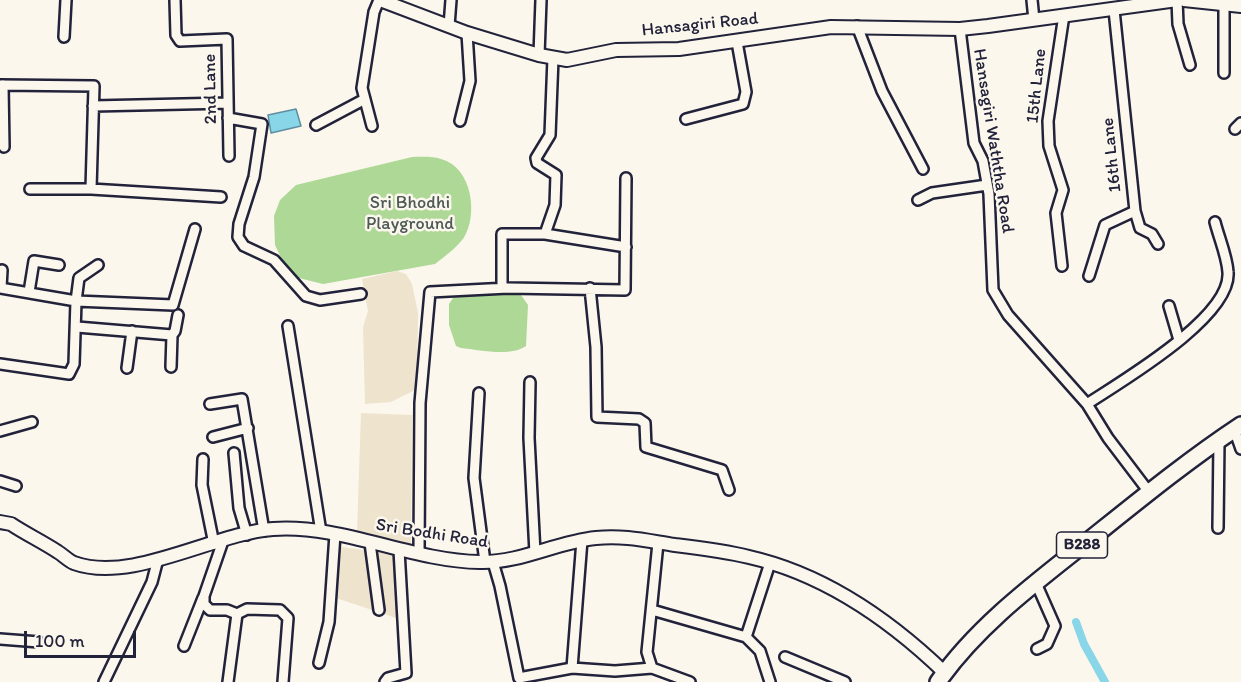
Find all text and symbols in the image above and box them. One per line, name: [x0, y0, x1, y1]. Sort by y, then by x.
street label: Hansagiri Road: [641, 8, 759, 42]
street label: Hansagiri Waththa Road: [968, 47, 1018, 235]
street label: 15th Lane: [1022, 48, 1052, 124]
street label: 2nd Lane: [200, 54, 222, 124]
street label: 16th Lane: [1097, 117, 1127, 193]
park label: Sri Bhodhi Playground: [366, 192, 454, 234]
street label: Sri Bodhi Road: [374, 514, 490, 554]
road number: B288: [1056, 532, 1108, 558]
scale bar: [27, 619, 140, 657]
text: 100 m: [35, 630, 85, 652]

